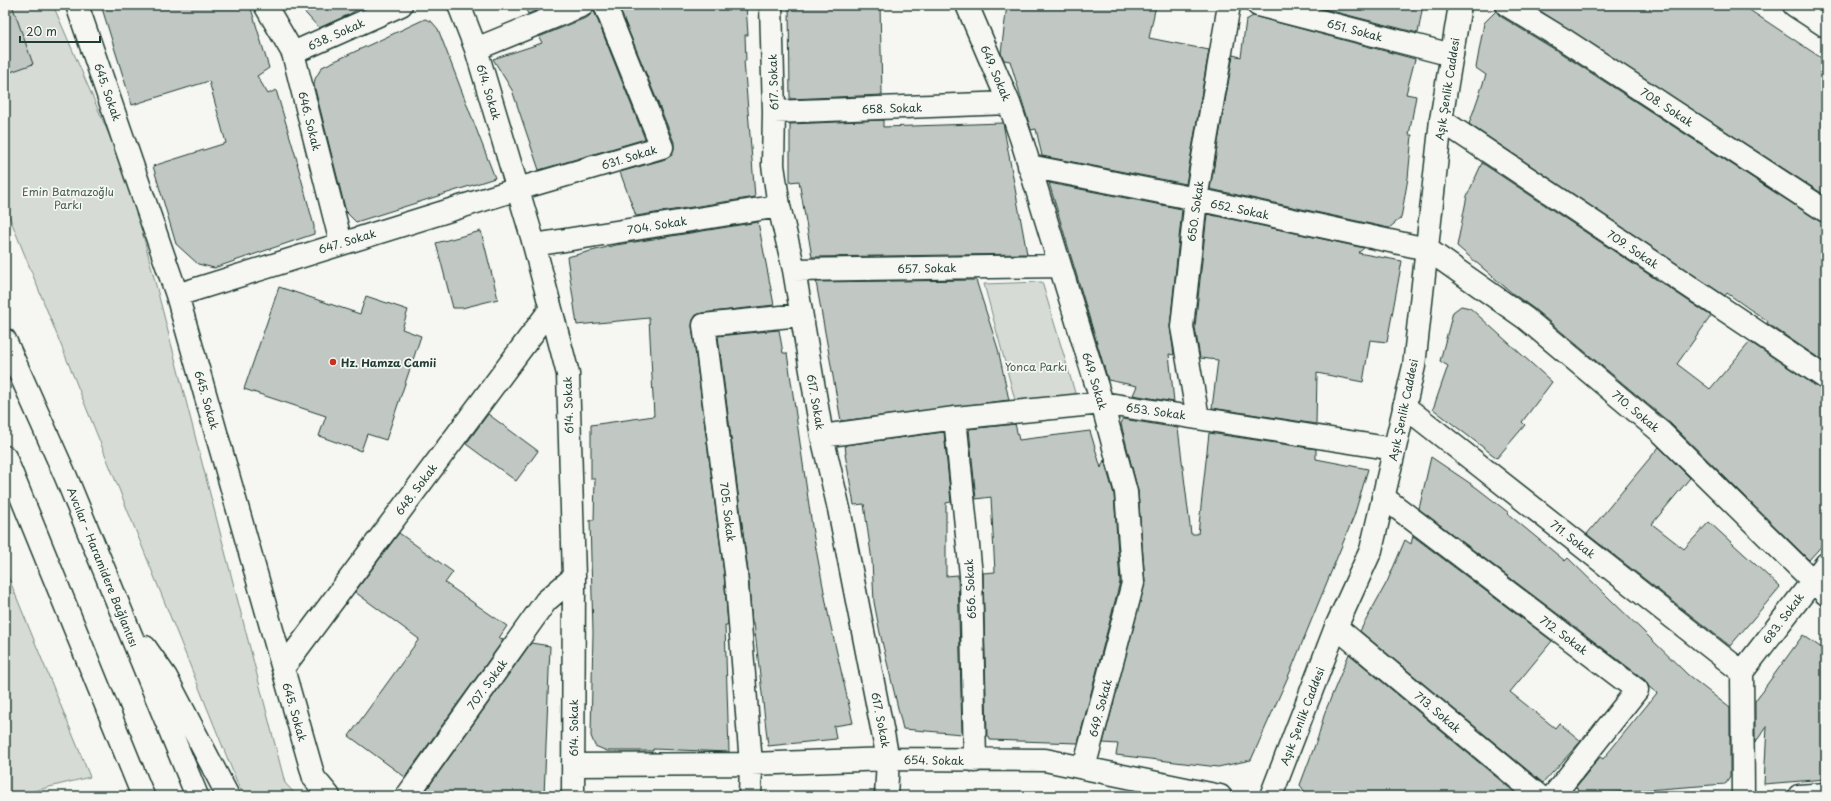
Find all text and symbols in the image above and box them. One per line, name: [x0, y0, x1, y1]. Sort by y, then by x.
street label: 638. Sokak: [305, 14, 368, 54]
street label: 651. Sokak: [1325, 14, 1385, 46]
scale bar: [20, 18, 100, 44]
text: 20 m: [26, 22, 57, 40]
street label: Aşık Şenlik Caddesi: [1430, 36, 1464, 142]
street label: 649. Sokak: [977, 42, 1016, 104]
street label: 617. Sokak: [764, 54, 782, 110]
street label: 645. Sokak: [90, 61, 126, 124]
street label: 614. Sokak: [473, 62, 505, 122]
street label: 708. Sokak: [1637, 83, 1698, 131]
street label: 646. Sokak: [294, 89, 326, 153]
street label: 658. Sokak: [862, 98, 923, 118]
street label: 631. Sokak: [599, 140, 659, 174]
street label: 650. Sokak: [1182, 179, 1208, 243]
park label: Emin Batmazoğlu Parkı: [22, 183, 114, 213]
street label: 652. Sokak: [1209, 194, 1272, 224]
street label: 704. Sokak: [626, 212, 689, 238]
street label: 647. Sokak: [316, 224, 378, 258]
street label: 709. Sokak: [1604, 225, 1663, 273]
street label: 657. Sokak: [897, 259, 957, 277]
street label: 649. Sokak: [1078, 350, 1112, 413]
place label: Hz. Hamza Camii: [341, 354, 436, 371]
marker: Hz. Hamza Camii: [328, 357, 338, 367]
street label: Aşık Şenlik Caddesi: [1384, 357, 1422, 463]
park label: Yonca Parkı: [1005, 358, 1067, 375]
street label: 645. Sokak: [191, 369, 224, 432]
street label: 617. Sokak: [803, 373, 829, 431]
street label: 614. Sokak: [559, 376, 577, 434]
street label: 710. Sokak: [1609, 386, 1664, 436]
street label: 653. Sokak: [1125, 398, 1188, 424]
street label: 648. Sokak: [391, 459, 441, 518]
street label: 705. Sokak: [716, 481, 740, 544]
street label: Avcılar - Haramidere Bağlantısı: [63, 485, 143, 649]
street label: 711. Sokak: [1547, 516, 1600, 563]
street label: 656. Sokak: [960, 558, 980, 620]
street label: 683. Sokak: [1758, 588, 1808, 647]
street label: 712. Sokak: [1536, 611, 1592, 659]
street label: 707. Sokak: [463, 655, 512, 713]
street label: Aşık Şenlik Caddesi: [1275, 664, 1329, 768]
street label: 649. Sokak: [1084, 676, 1116, 739]
street label: 645. Sokak: [279, 681, 312, 744]
street label: 713. Sokak: [1411, 687, 1466, 737]
street label: 617. Sokak: [867, 691, 895, 749]
street label: 614. Sokak: [565, 699, 582, 757]
street label: 654. Sokak: [904, 751, 965, 769]

